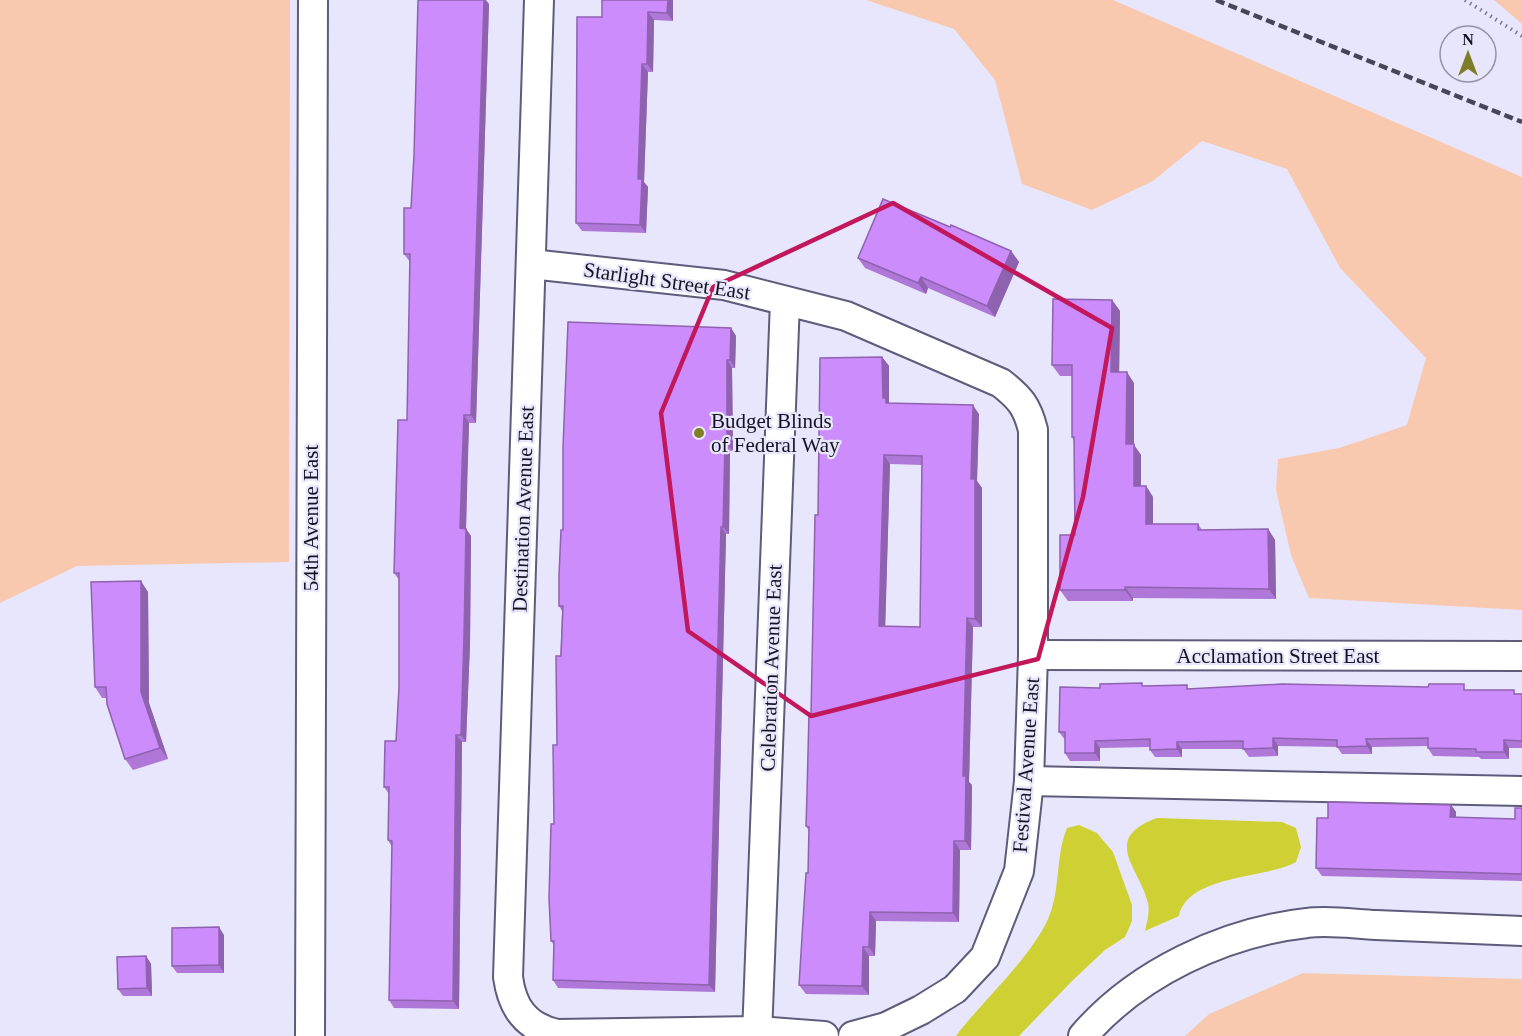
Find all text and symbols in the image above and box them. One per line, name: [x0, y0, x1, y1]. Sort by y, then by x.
north arrow: [1438, 24, 1498, 84]
text: N: [1462, 31, 1474, 48]
street label: Starlight Street East: [582, 257, 752, 305]
street label: Destination Avenue East: [507, 405, 539, 612]
place label: Budget Blinds of Federal Way: [711, 409, 840, 457]
marker: Budget Blinds of Federal Way: [692, 426, 706, 440]
street label: 54th Avenue East: [299, 445, 323, 591]
street label: Celebration Avenue East: [755, 564, 787, 772]
street label: Acclamation Street East: [1177, 644, 1380, 668]
street label: Festival Avenue East: [1008, 676, 1044, 853]

